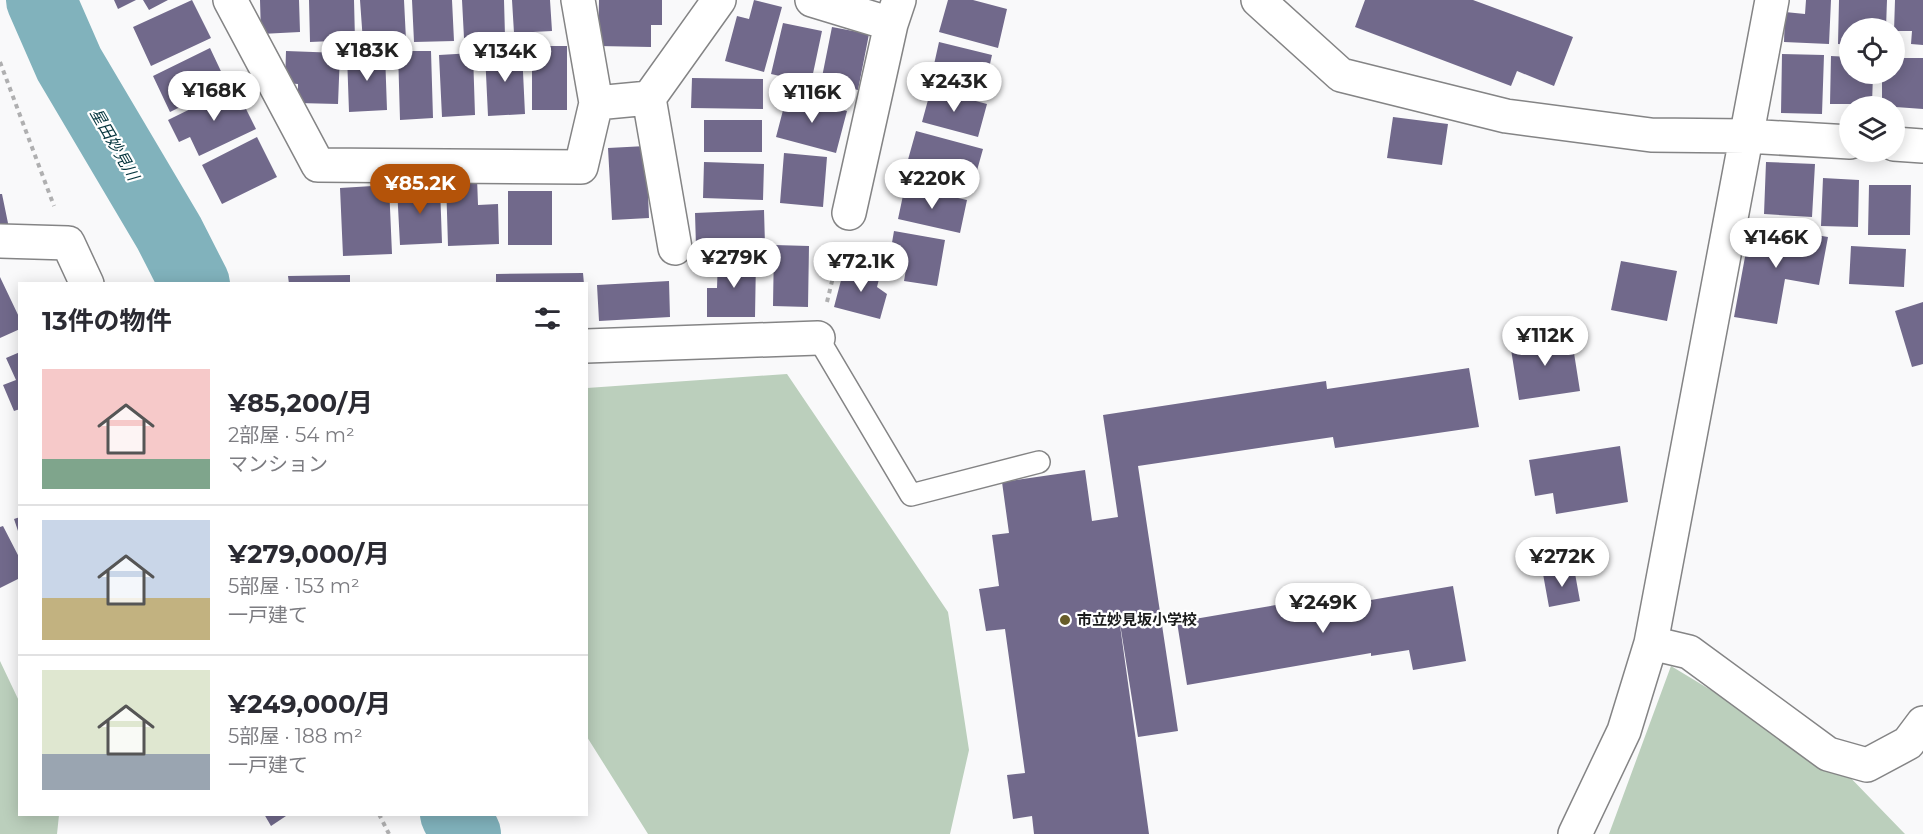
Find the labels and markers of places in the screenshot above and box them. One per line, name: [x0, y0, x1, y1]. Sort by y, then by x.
pin: ¥183K: [325, 31, 409, 82]
pin: ¥134K: [463, 32, 547, 83]
pin: ¥243K: [912, 62, 996, 113]
pin: ¥168K: [172, 71, 256, 122]
pin: ¥116K: [770, 73, 854, 124]
pin: ¥220K: [890, 159, 974, 210]
pin: ¥85.2K: [371, 164, 469, 215]
pin: ¥146K: [1734, 218, 1818, 269]
pin: ¥279K: [692, 238, 776, 289]
pin: ¥72.1K: [812, 242, 910, 293]
pin: ¥112K: [1503, 316, 1587, 367]
pin: ¥272K: [1520, 537, 1604, 588]
pin: ¥249K: [1281, 583, 1365, 634]
place label: 市立妙見坂小学校: [1077, 610, 1197, 629]
marker: 市立妙見坂小学校: [1058, 613, 1072, 627]

